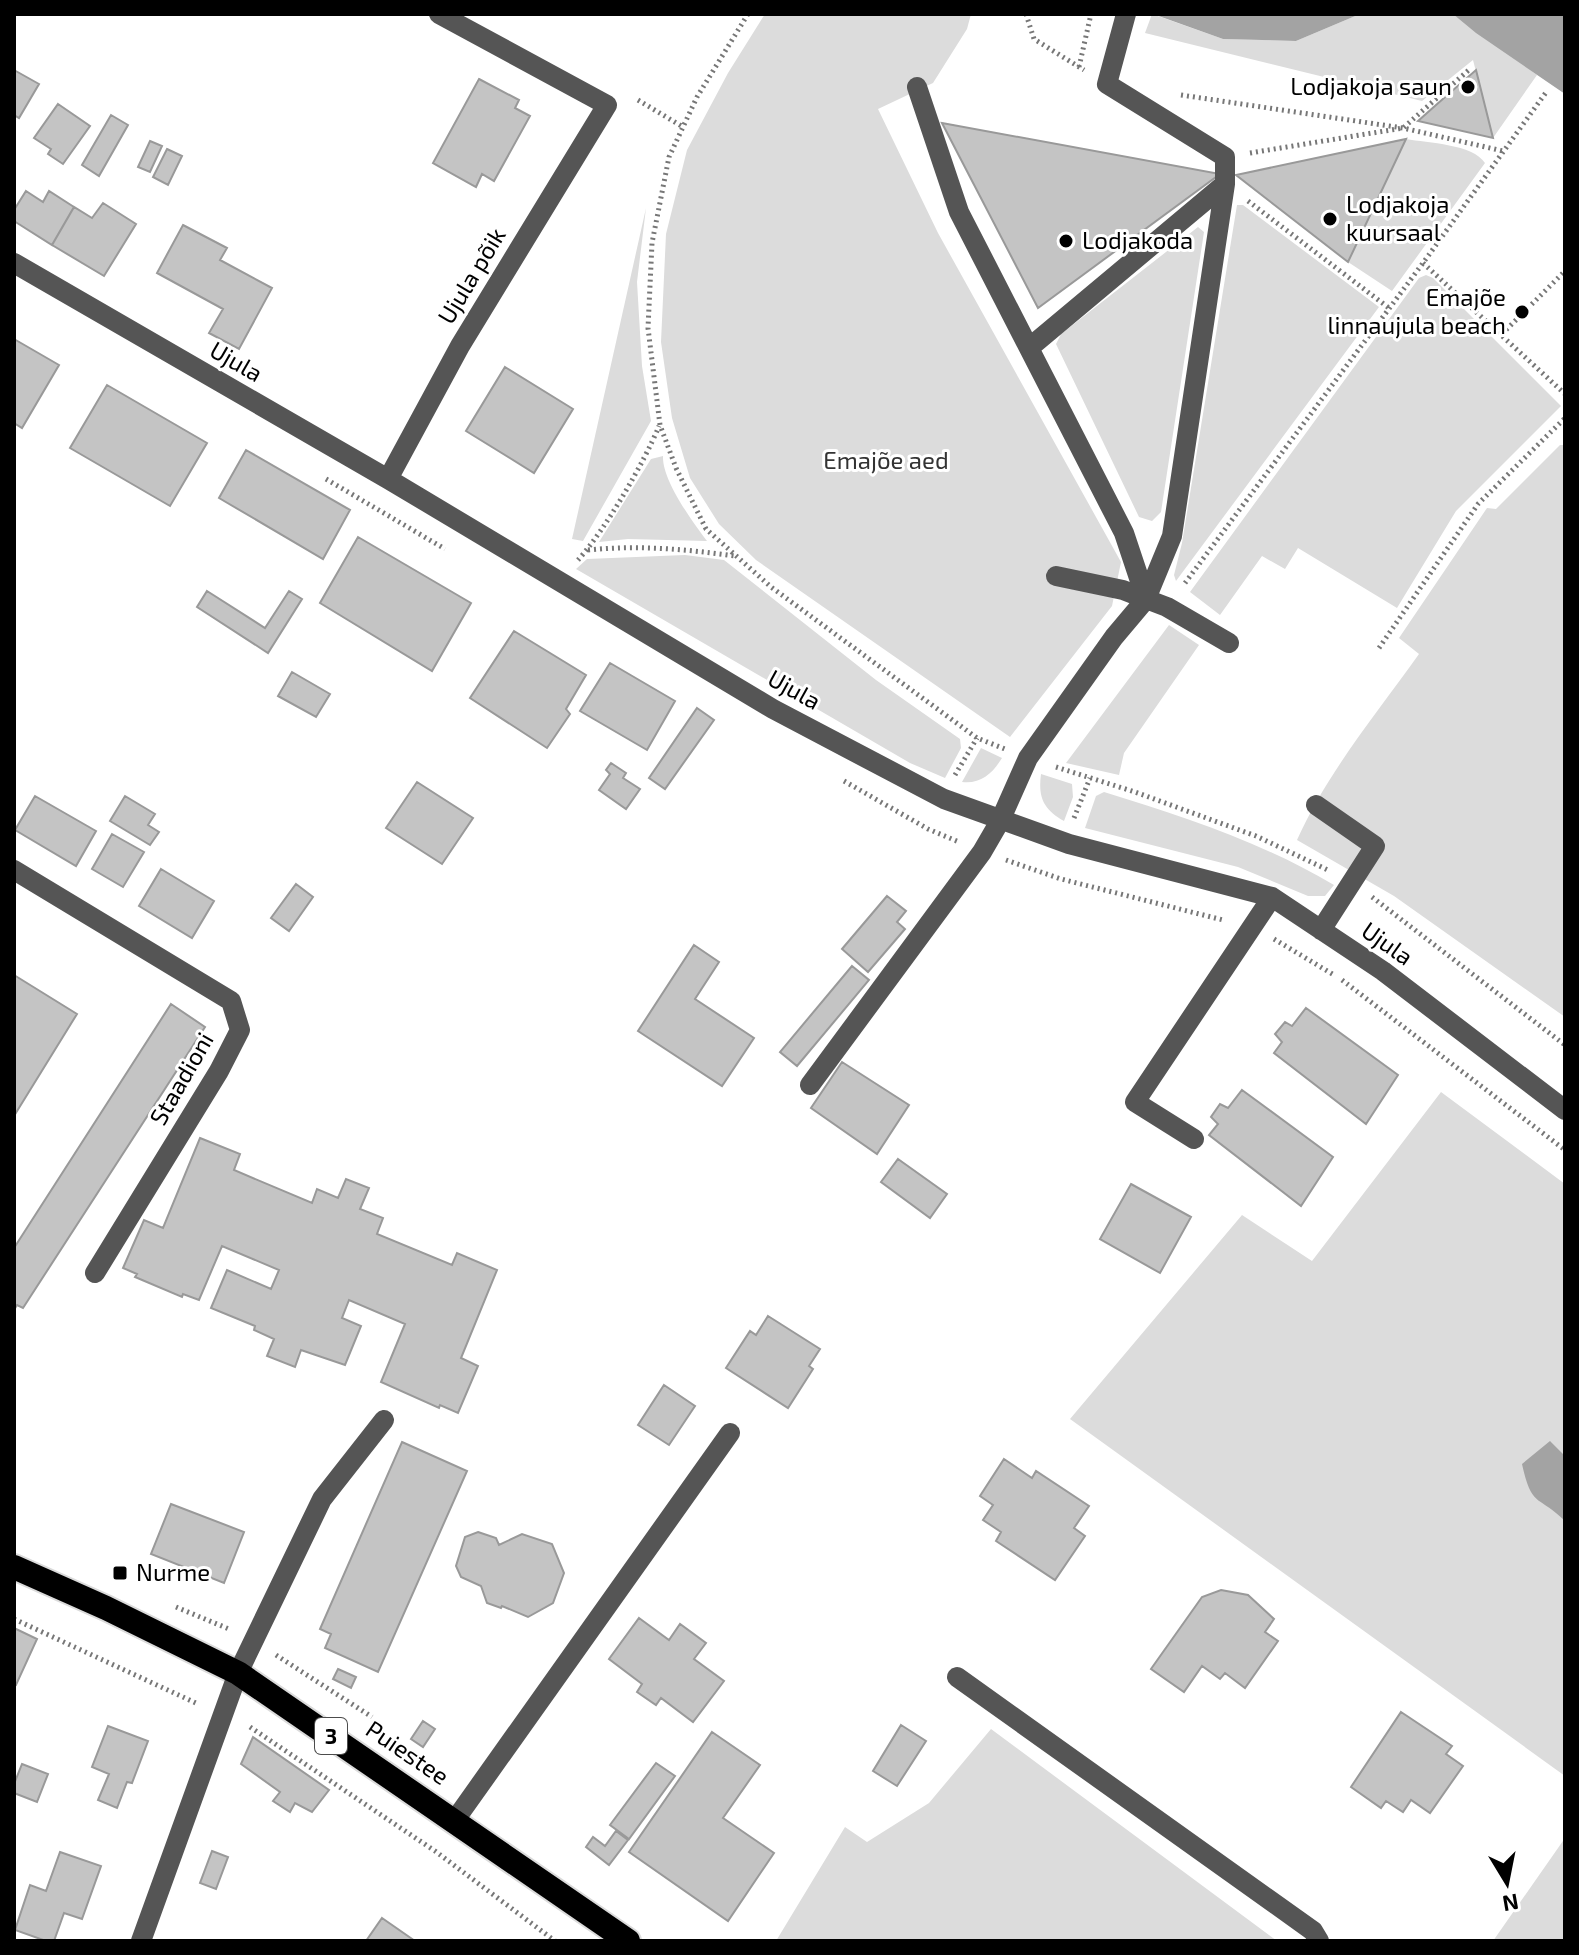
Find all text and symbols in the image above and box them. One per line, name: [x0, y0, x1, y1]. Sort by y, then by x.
place label: Lodjakoja saun: [1290, 71, 1452, 100]
marker: Lodjakoja saun: [1459, 78, 1477, 96]
place label: Lodjakoja kuursaal: [1346, 189, 1450, 246]
marker: Lodjakoja kuursaal: [1321, 210, 1339, 228]
street label: Ujula põik: [431, 222, 511, 329]
place label: Lodjakoda: [1082, 225, 1193, 254]
marker: Lodjakoda: [1057, 232, 1075, 250]
place label: Emajõe linnaujula beach: [1327, 282, 1506, 339]
marker: Emajõe linnaujula beach: [1513, 303, 1531, 321]
street label: Ujula: [205, 334, 268, 387]
park label: Emajõe aed: [823, 445, 949, 474]
street label: Ujula: [763, 662, 826, 715]
street label: Ujula: [1357, 915, 1419, 971]
street label: Staadioni: [143, 1027, 219, 1130]
place label: Nurme: [136, 1557, 210, 1586]
marker: Nurme: [111, 1564, 129, 1582]
street label: Puiestee: [361, 1714, 455, 1790]
road number: 3: [315, 1718, 347, 1754]
north arrow: [1467, 1843, 1547, 1923]
text: N: [1501, 1889, 1521, 1918]

